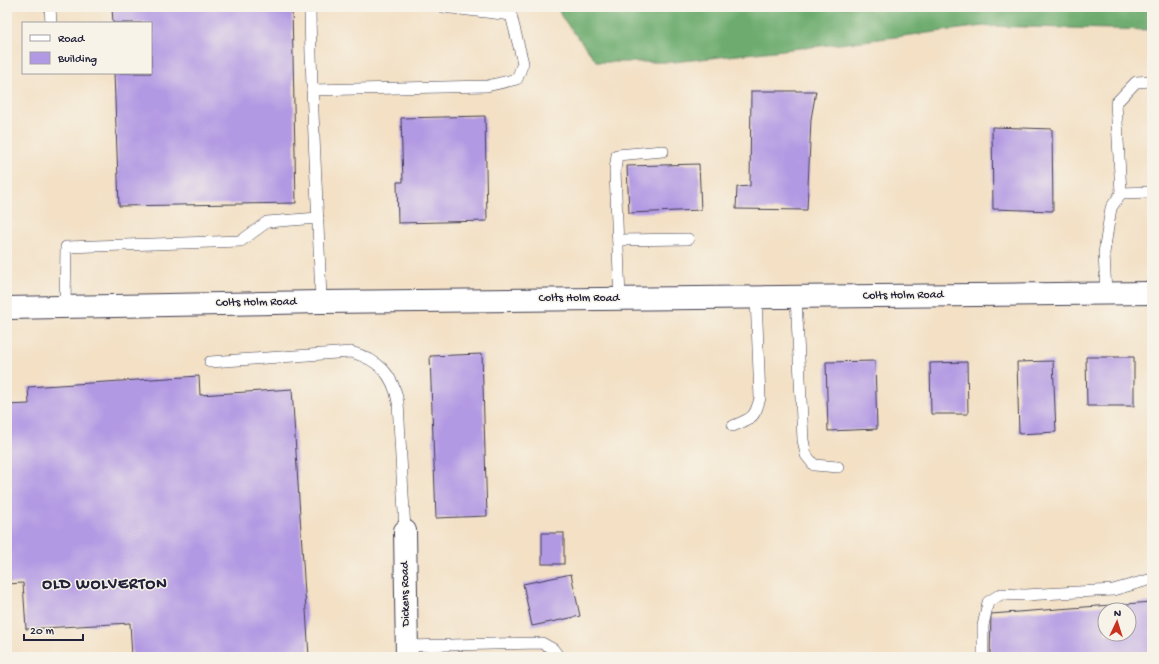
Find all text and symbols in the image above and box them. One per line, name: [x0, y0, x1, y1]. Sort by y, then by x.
legend: [22, 22, 152, 74]
text: Road: [58, 33, 85, 47]
text: Building: [57, 53, 97, 67]
street label: Colts Holm Road: [862, 288, 944, 304]
street label: Colts Holm Road: [539, 292, 620, 306]
street label: Colts Holm Road: [215, 295, 297, 311]
street label: Dickens Road: [398, 560, 414, 628]
district label: OLD WOLVERTON: [42, 576, 168, 595]
north arrow: [1097, 602, 1137, 642]
text: N: [1114, 608, 1122, 620]
scale bar: [24, 616, 83, 642]
text: 20 m: [30, 625, 55, 639]

